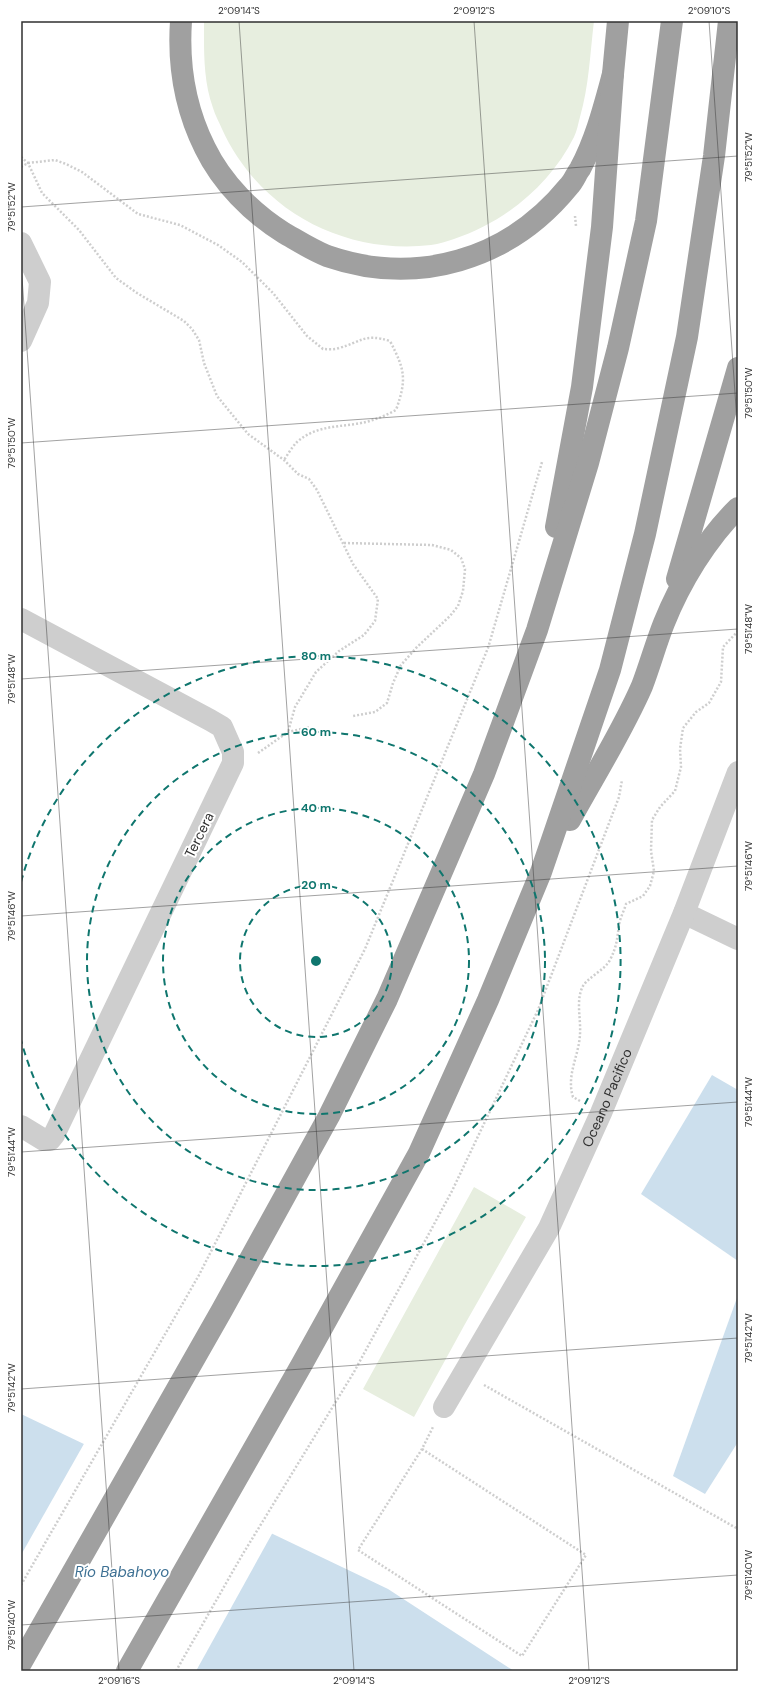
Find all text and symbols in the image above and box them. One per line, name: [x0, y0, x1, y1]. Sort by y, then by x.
text: 2°09'14"S: [218, 4, 260, 17]
text: 2°09'12"S: [453, 4, 495, 17]
text: 2°09'10"S: [688, 4, 730, 17]
text: 79°51'52"W: [742, 132, 755, 182]
text: 79°51'52"W: [5, 182, 18, 232]
text: 79°51'50"W: [742, 367, 755, 418]
text: 79°51'50"W: [5, 417, 18, 468]
text: 79°51'48"W: [742, 604, 755, 654]
text: 80 m: [301, 648, 331, 664]
text: 79°51'48"W: [5, 654, 18, 704]
text: 60 m: [301, 724, 331, 740]
text: 40 m: [301, 800, 331, 816]
street label: Tercera: [180, 809, 218, 861]
text: 79°51'46"W: [742, 841, 755, 891]
text: 20 m: [301, 877, 331, 893]
text: 79°51'46"W: [5, 891, 18, 941]
centre of rings: [309, 954, 323, 968]
street label: Oceano Pacifico: [578, 1046, 636, 1150]
text: 79°51'44"W: [742, 1077, 755, 1127]
text: 79°51'44"W: [5, 1127, 18, 1177]
text: 79°51'42"W: [742, 1313, 755, 1363]
text: 79°51'42"W: [5, 1363, 18, 1413]
text: 79°51'40"W: [742, 1549, 755, 1600]
water label: Río Babahoyo: [75, 1562, 169, 1582]
text: 79°51'40"W: [5, 1599, 18, 1650]
text: 2°09'16"S: [98, 1674, 140, 1687]
text: 2°09'14"S: [333, 1674, 375, 1687]
text: 2°09'12"S: [568, 1674, 610, 1687]

